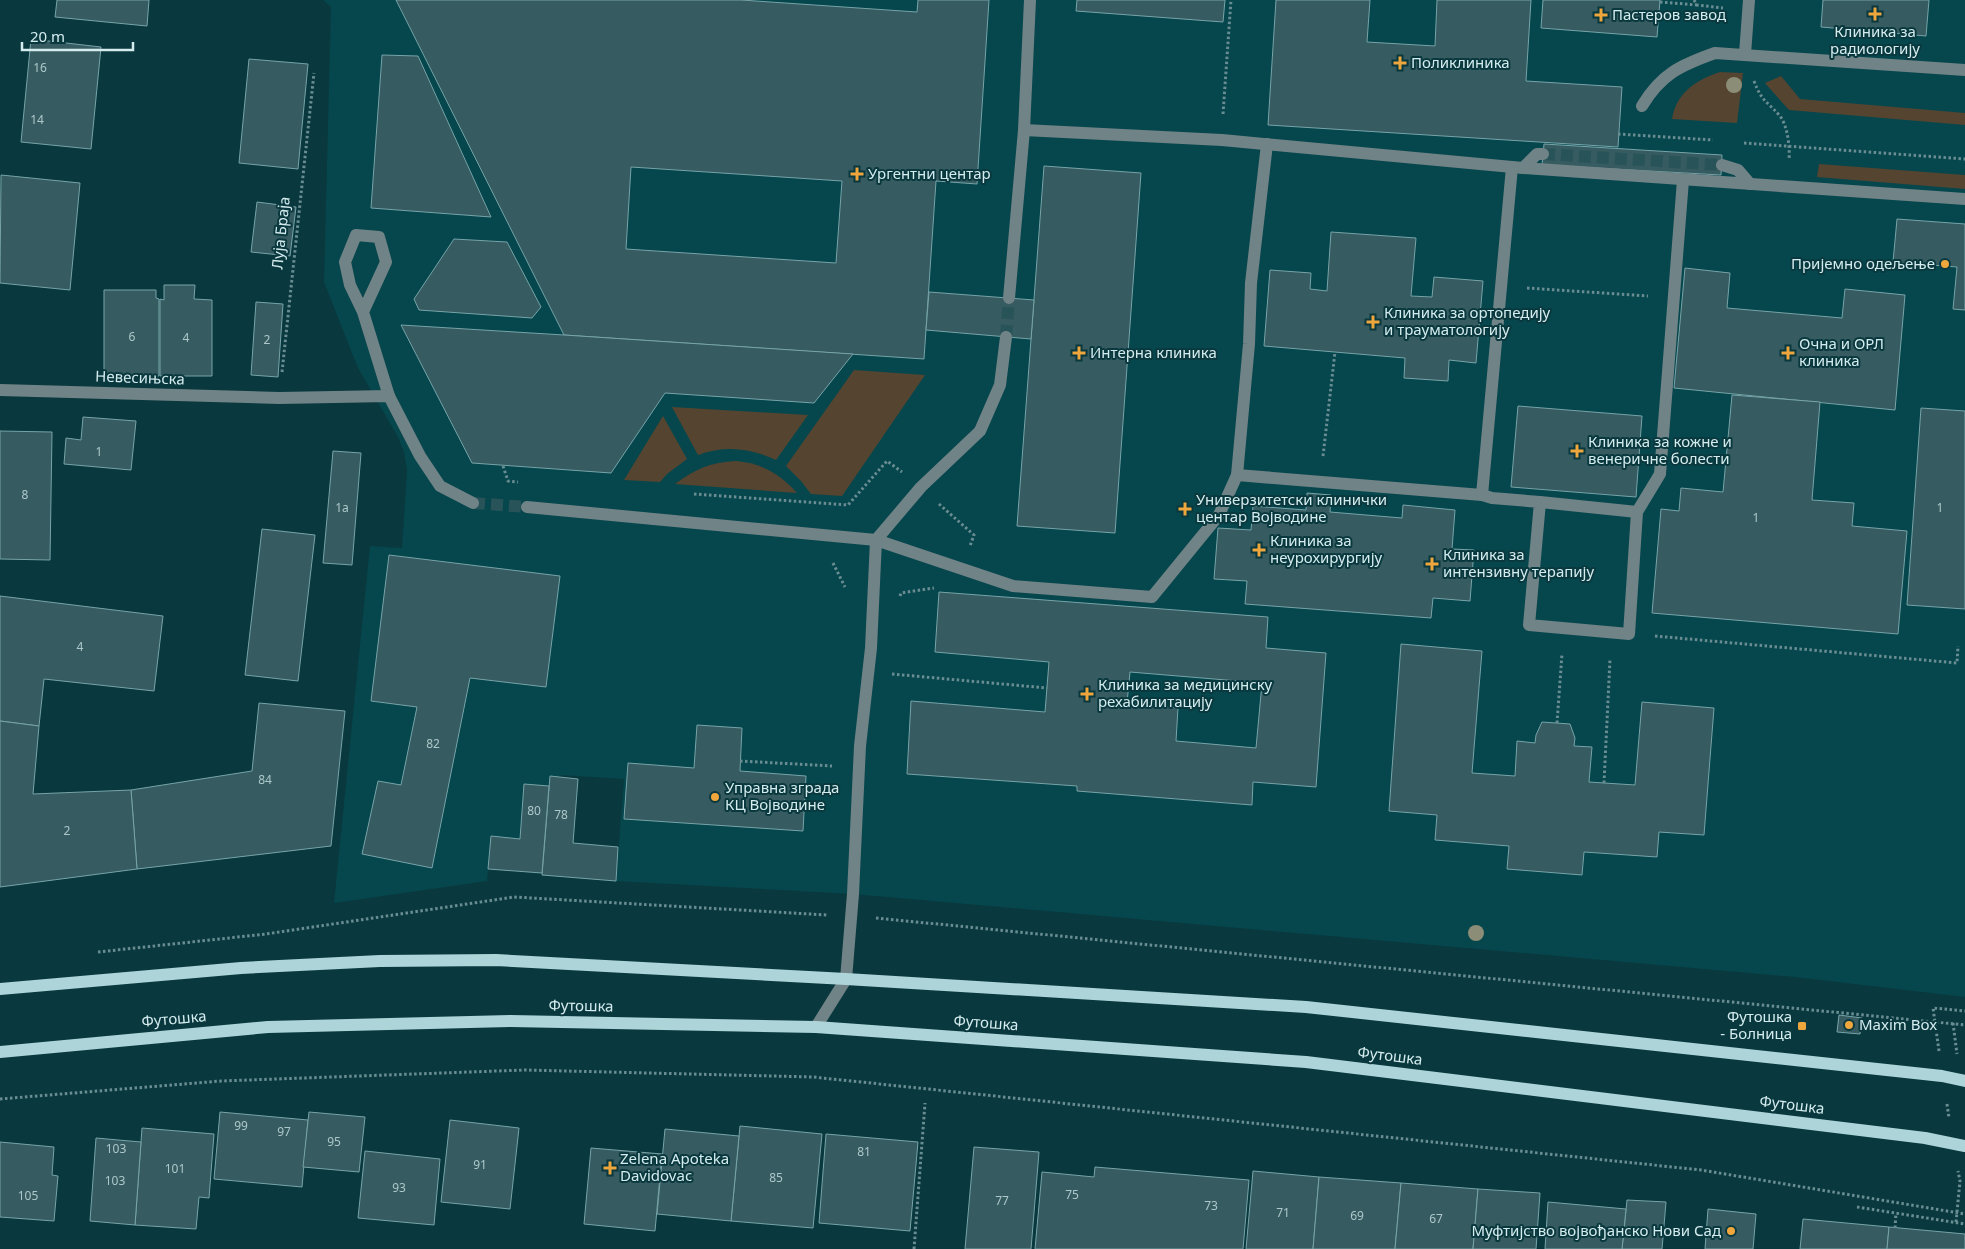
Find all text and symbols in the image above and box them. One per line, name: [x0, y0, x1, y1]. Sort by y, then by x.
place label: Пастеров завод: [1612, 4, 1726, 24]
marker: Клиника за радиологију: [1868, 7, 1882, 21]
marker: Пастеров завод: [1594, 8, 1608, 22]
scale bar: [22, 20, 134, 52]
place label: Клиника за радиологију: [1830, 21, 1920, 58]
text: 20 m: [30, 26, 65, 46]
place label: Поликлиника: [1411, 52, 1510, 72]
marker: Поликлиника: [1393, 56, 1407, 70]
house number: 16: [33, 59, 47, 76]
house number: 14: [30, 111, 44, 128]
place label: Ургентни центар: [868, 163, 991, 183]
marker: Ургентни центар: [850, 167, 864, 181]
street label: Луја Браја: [266, 195, 294, 270]
place label: Пријемно одељење: [1791, 253, 1935, 273]
marker: Пријемно одељење: [1939, 258, 1951, 270]
place label: Клиника за ортопедију и трауматологију: [1384, 302, 1551, 339]
marker: Клиника за ортопедију и трауматологију: [1366, 315, 1380, 329]
house number: 6: [129, 328, 136, 345]
house number: 4: [183, 329, 190, 346]
house number: 2: [264, 331, 271, 348]
place label: Очна и ОРЛ клиника: [1799, 333, 1884, 370]
place label: Интерна клиника: [1090, 342, 1217, 362]
marker: Интерна клиника: [1072, 346, 1086, 360]
marker: Очна и ОРЛ клиника: [1781, 346, 1795, 360]
street label: Невесињска: [95, 365, 185, 389]
place label: Клиника за кожне и венеричне болести: [1588, 431, 1732, 468]
house number: 1: [96, 443, 102, 460]
marker: Клиника за кожне и венеричне болести: [1570, 444, 1584, 458]
house number: 8: [22, 486, 29, 503]
place label: Универзитетски клинички центар Војводине: [1196, 489, 1387, 526]
house number: 1a: [335, 499, 349, 516]
house number: 1: [1937, 499, 1943, 516]
marker: Универзитетски клинички центар Војводине: [1178, 502, 1192, 516]
house number: 1: [1753, 509, 1759, 526]
place label: Клиника за неурохирургију: [1270, 530, 1383, 567]
marker: Клиника за неурохирургију: [1252, 543, 1266, 557]
place label: Клиника за интензивну терапију: [1443, 544, 1594, 581]
marker: Клиника за интензивну терапију: [1425, 557, 1439, 571]
house number: 4: [77, 638, 84, 655]
place label: Клиника за медицинску рехабилитацију: [1098, 674, 1273, 711]
marker: Клиника за медицинску рехабилитацију: [1080, 687, 1094, 701]
house number: 82: [426, 735, 440, 752]
house number: 84: [258, 771, 272, 788]
place label: Управна зграда КЦ Војводине: [725, 777, 839, 814]
marker: Управна зграда КЦ Војводине: [709, 791, 721, 803]
house number: 80: [527, 802, 541, 819]
house number: 78: [554, 806, 568, 823]
house number: 2: [64, 822, 71, 839]
street label: Футошка: [548, 994, 614, 1016]
street label: Футошка: [141, 1005, 207, 1031]
place label: Футошка - Болница: [1720, 1006, 1792, 1043]
street label: Футошка: [953, 1010, 1019, 1034]
place label: Maxim Box: [1859, 1014, 1937, 1034]
marker: Maxim Box: [1843, 1019, 1855, 1031]
marker: Футошка - Болница: [1796, 1020, 1808, 1032]
street label: Футошка: [1357, 1041, 1424, 1069]
street label: Футошка: [1759, 1090, 1826, 1118]
house number: 99: [234, 1117, 248, 1134]
house number: 97: [277, 1123, 291, 1140]
house number: 95: [327, 1133, 341, 1150]
house number: 103: [106, 1140, 126, 1157]
house number: 81: [857, 1143, 871, 1160]
place label: Zelena Apoteka Davidovac: [620, 1148, 729, 1185]
house number: 91: [473, 1156, 487, 1173]
house number: 101: [165, 1160, 185, 1177]
marker: Zelena Apoteka Davidovac: [604, 1162, 616, 1174]
house number: 85: [769, 1169, 783, 1186]
house number: 103: [105, 1172, 125, 1189]
house number: 93: [392, 1179, 406, 1196]
house number: 75: [1065, 1186, 1079, 1203]
house number: 105: [18, 1187, 38, 1204]
house number: 77: [995, 1192, 1009, 1209]
house number: 73: [1204, 1197, 1218, 1214]
house number: 71: [1276, 1204, 1290, 1221]
house number: 69: [1350, 1207, 1364, 1224]
house number: 67: [1429, 1210, 1443, 1227]
place label: Муфтијство војвођанско Нови Сад: [1471, 1220, 1721, 1240]
marker: Муфтијство војвођанско Нови Сад: [1725, 1225, 1737, 1237]

